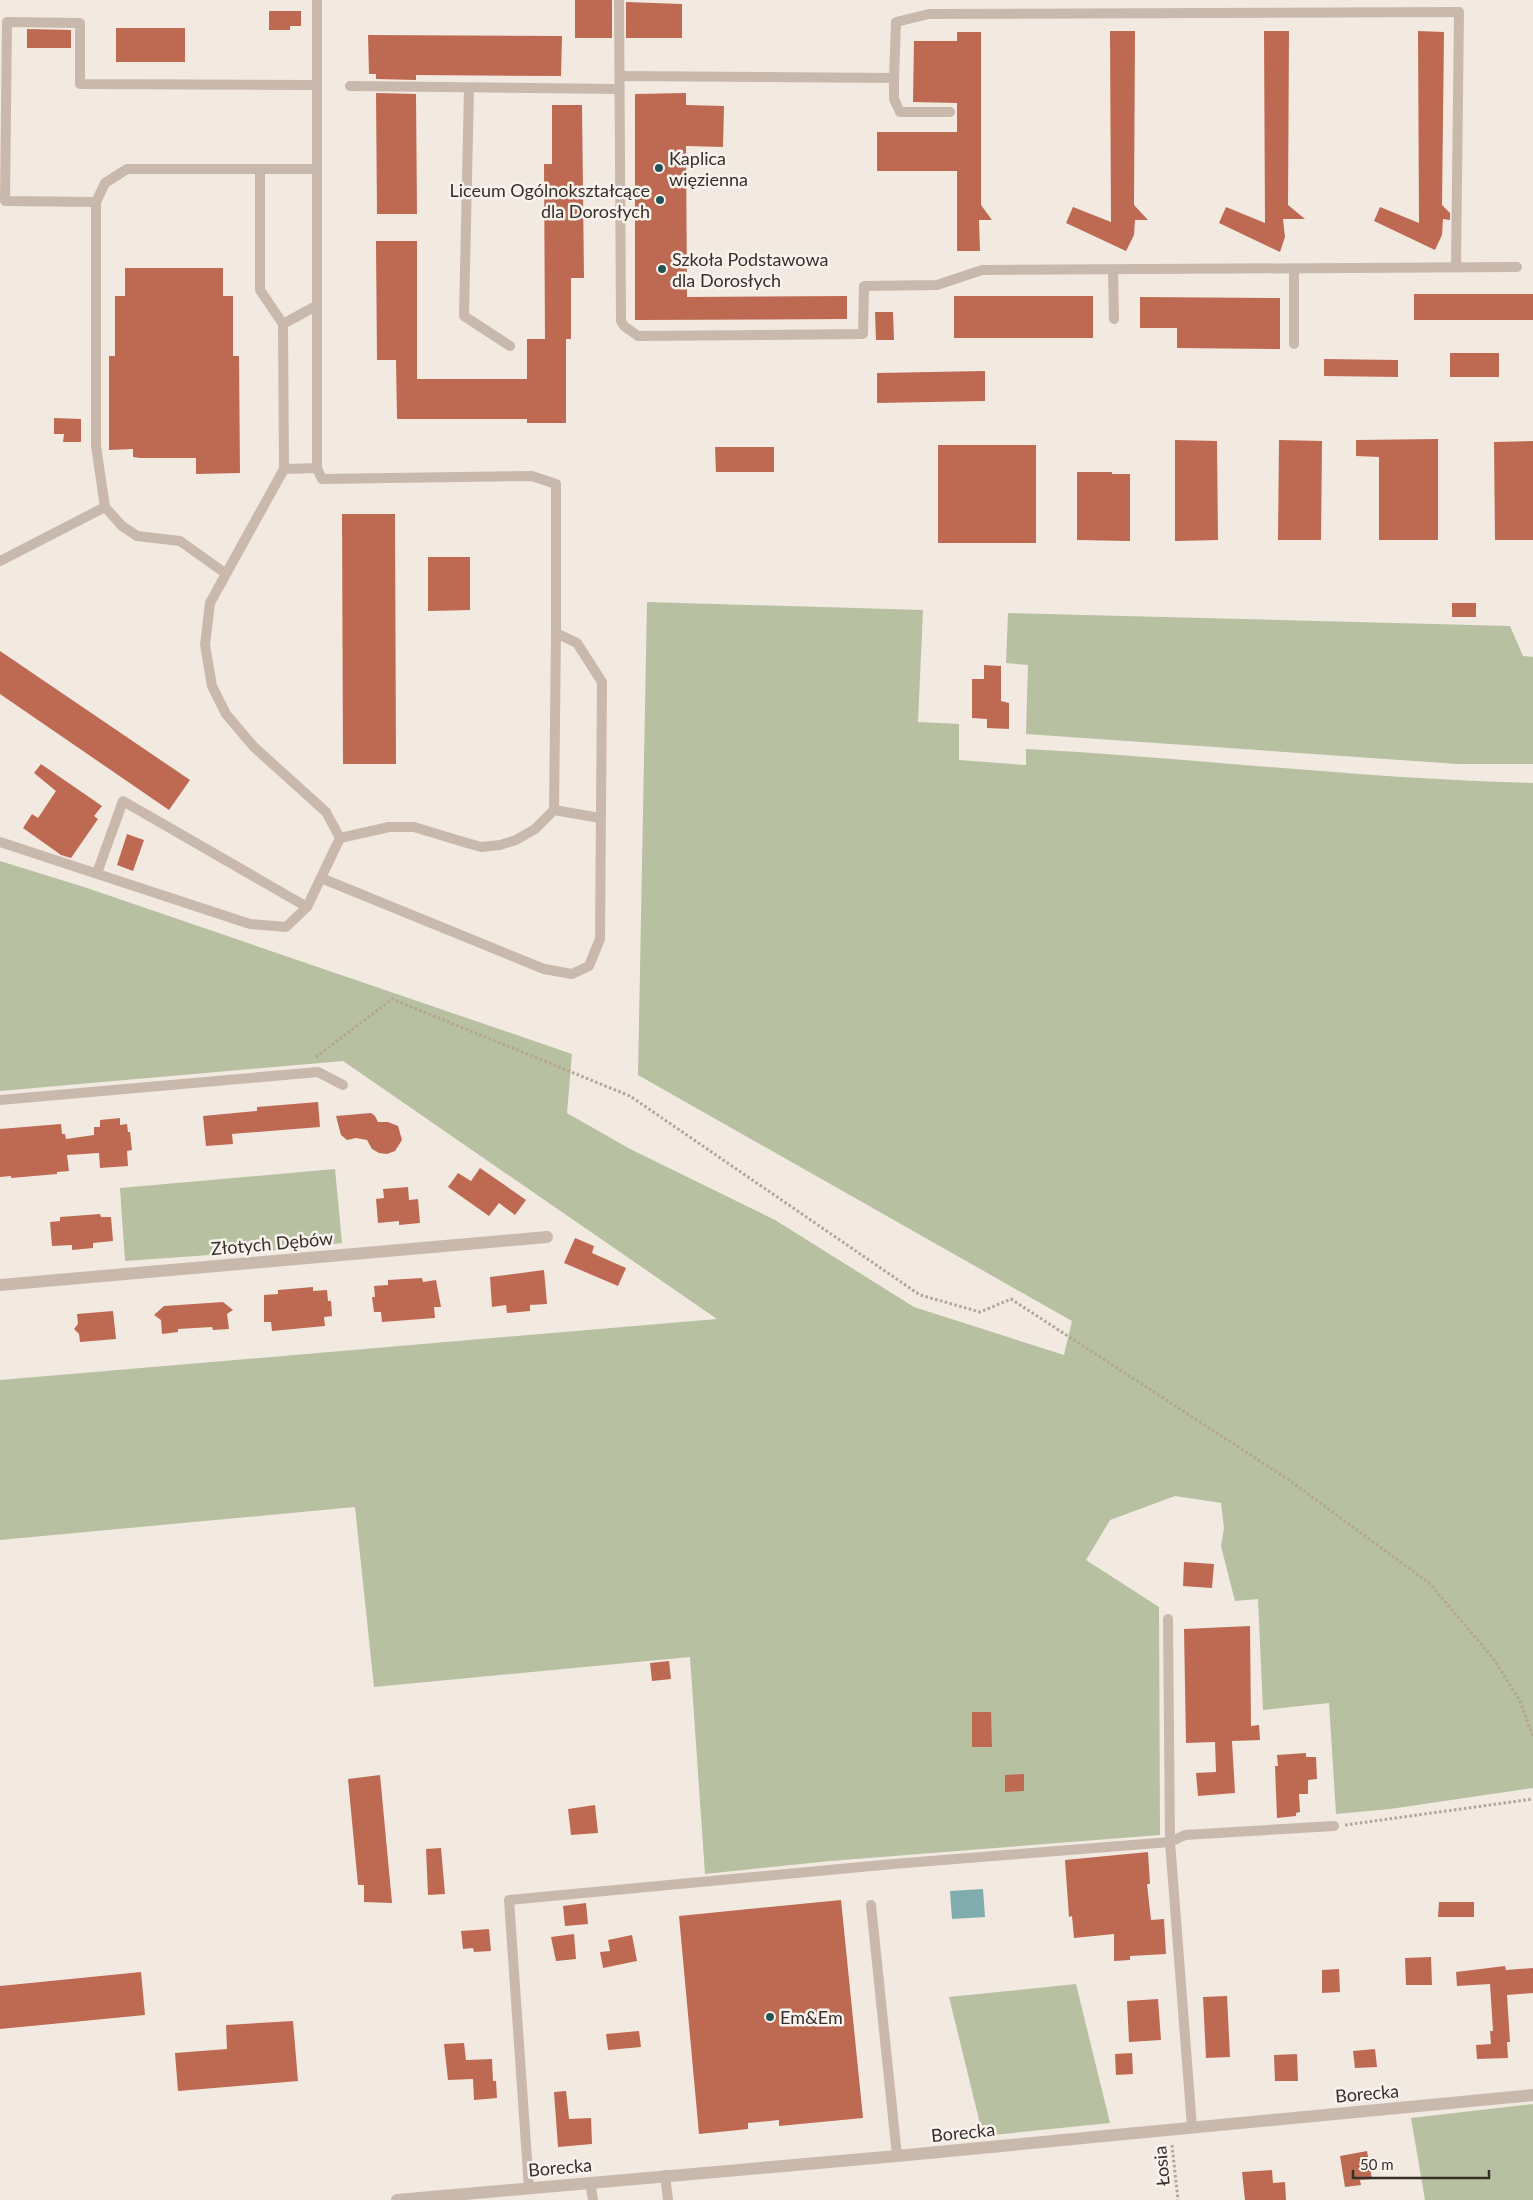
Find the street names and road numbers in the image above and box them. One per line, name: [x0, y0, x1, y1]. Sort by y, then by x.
street label: Złotych Dębów: [210, 1227, 334, 1259]
street label: Borecka: [1334, 2079, 1400, 2107]
street label: Borecka: [930, 2118, 996, 2146]
street label: Łosia: [1148, 2145, 1174, 2187]
street label: Borecka: [527, 2153, 593, 2181]

